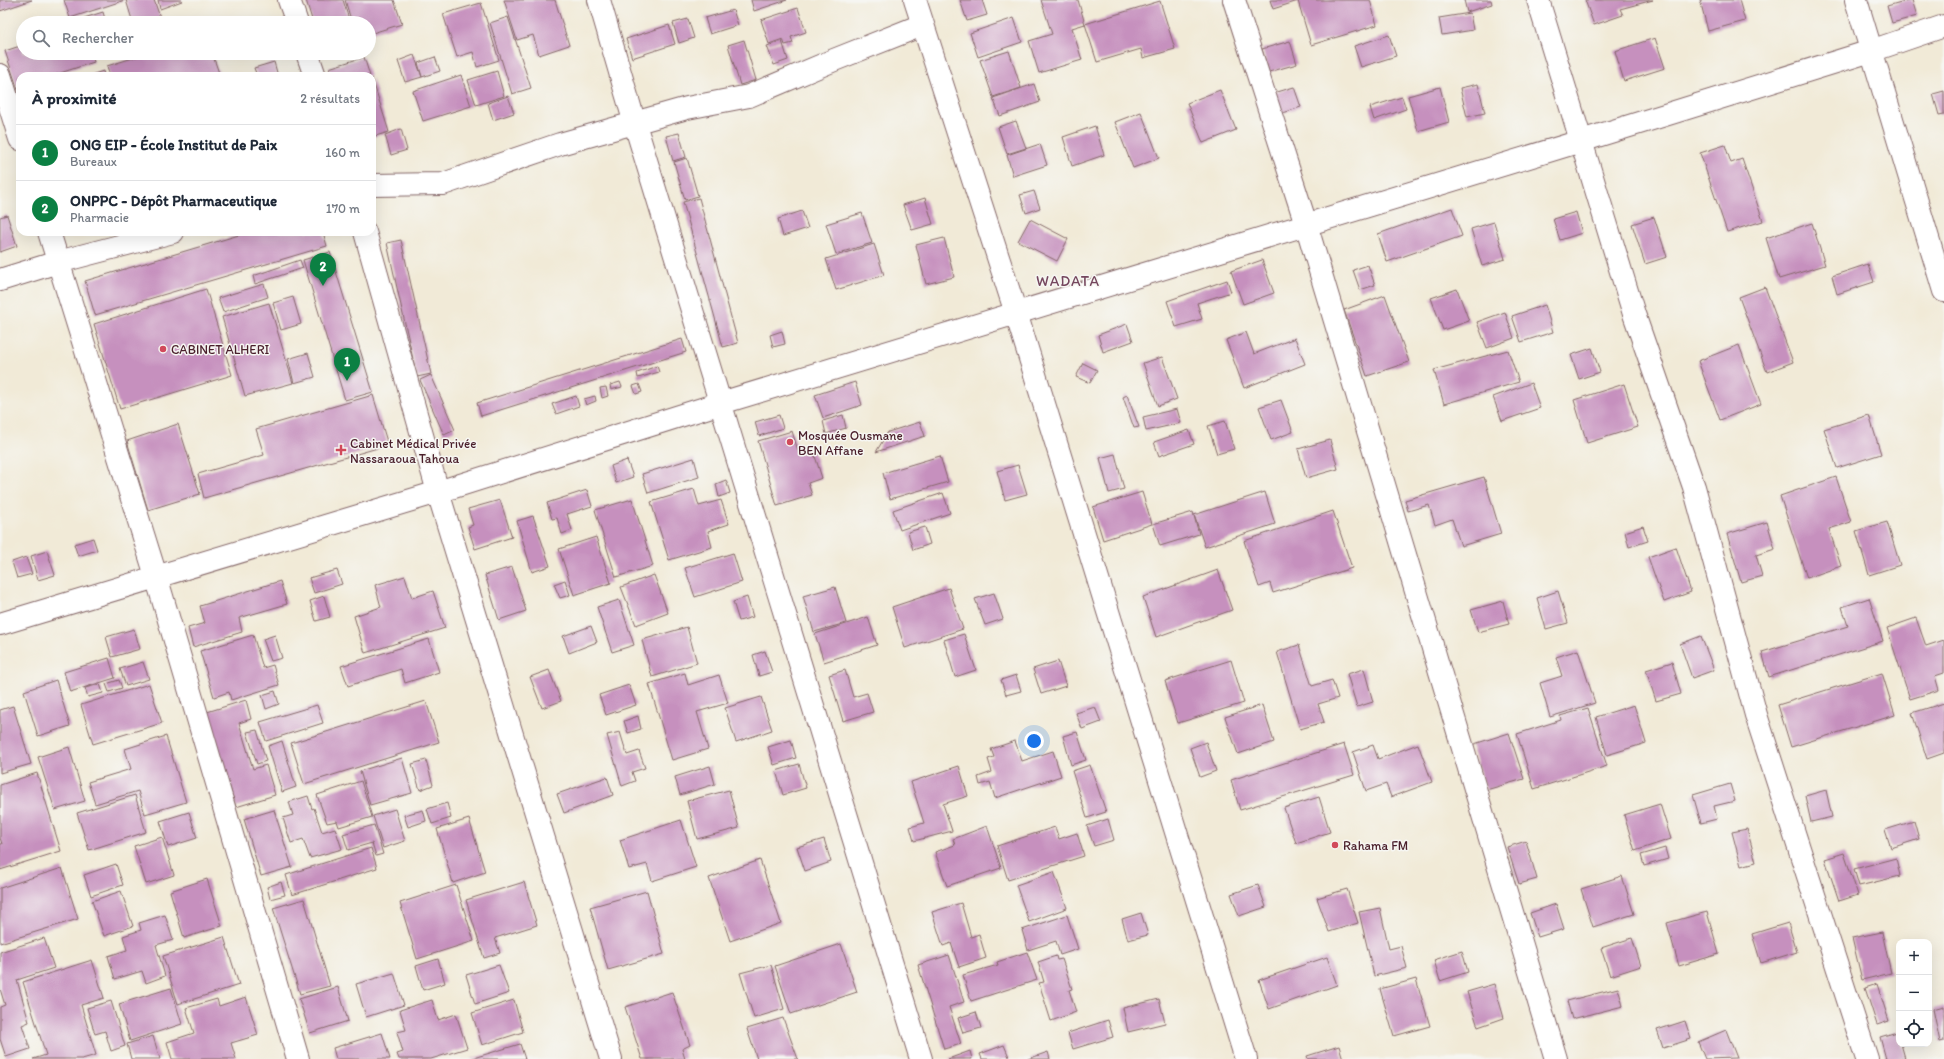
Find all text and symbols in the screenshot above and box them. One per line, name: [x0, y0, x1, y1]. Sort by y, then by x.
search box: [16, 16, 376, 60]
icon: search: [30, 27, 52, 49]
text: Rechercher: [62, 29, 134, 47]
text: À proximité: [32, 88, 117, 108]
text: 2 résultats: [300, 91, 360, 106]
text: ONG EIP - École Institut de Paix: [70, 136, 277, 154]
text: 1: [42, 145, 48, 160]
text: 160 m: [325, 145, 360, 160]
text: Bureaux: [70, 154, 117, 169]
text: ONPPC - Dépôt Pharmaceutique: [70, 192, 277, 210]
text: 2: [42, 201, 48, 216]
text: 170 m: [326, 201, 360, 216]
text: Pharmacie: [70, 210, 129, 225]
pin: 2: [310, 253, 336, 286]
district label: WADATA: [1036, 272, 1100, 290]
place label: CABINET ALHERI: [171, 342, 269, 357]
marker: CABINET ALHERI: [158, 344, 168, 354]
pin: 1: [334, 348, 360, 381]
place label: Mosquée Ousmane BEN Affane: [798, 428, 903, 458]
place label: Cabinet Médical Privée Nassaraoua Tahoua: [350, 436, 476, 466]
marker: Mosquée Ousmane BEN Affane: [785, 437, 795, 447]
marker: Cabinet Médical Privée Nassaraoua Tahoua: [335, 444, 347, 456]
your location: [1024, 731, 1044, 751]
place label: Rahama FM: [1343, 838, 1408, 853]
marker: Rahama FM: [1330, 840, 1340, 850]
map controls: [1896, 939, 1932, 1047]
button: +: [1896, 939, 1932, 975]
button: −: [1896, 975, 1932, 1011]
button: locate: [1896, 1011, 1932, 1047]

